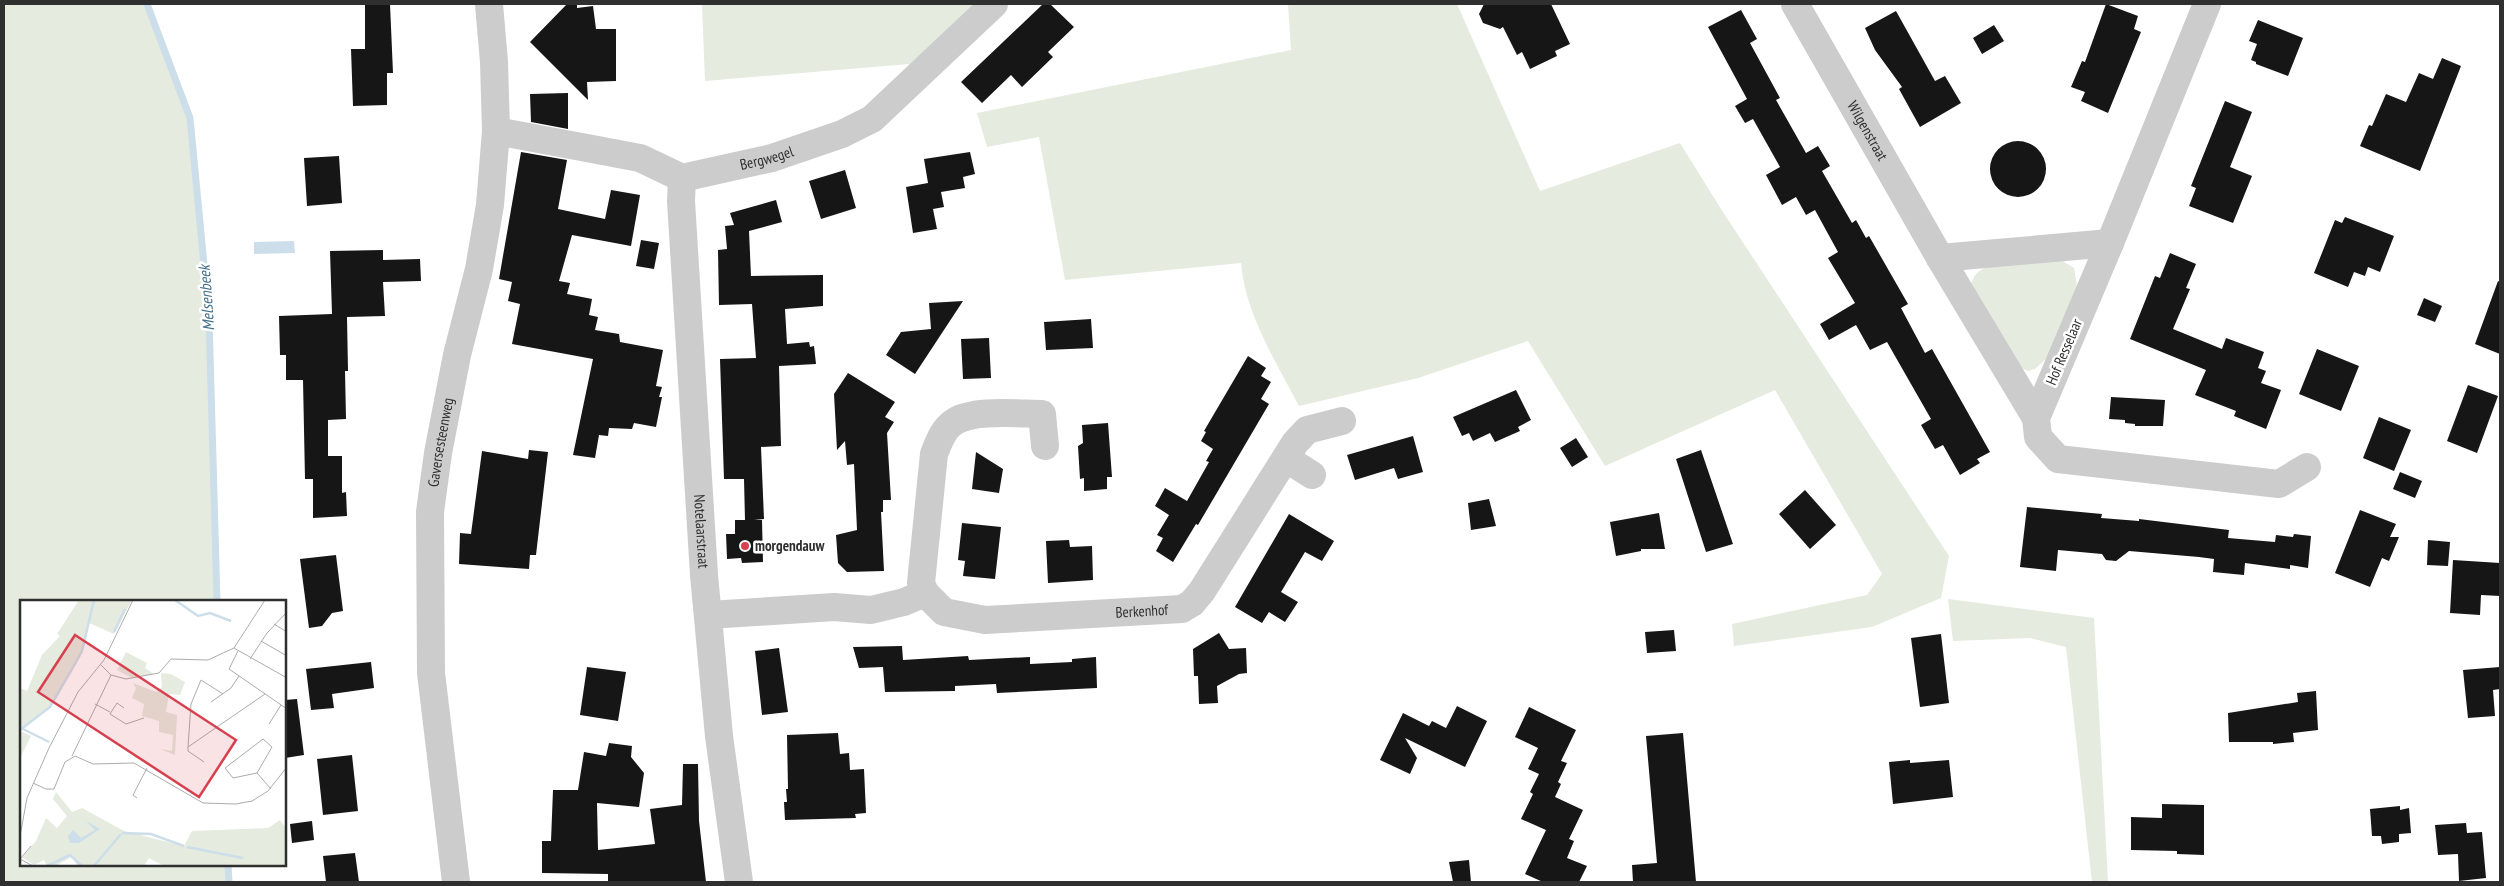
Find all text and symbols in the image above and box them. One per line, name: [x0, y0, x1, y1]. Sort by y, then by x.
street label: Wilgenstraat: [1843, 97, 1892, 164]
street label: Bergwegel: [738, 141, 796, 174]
water label: Melsenbeek: [194, 263, 218, 332]
street label: Hof Resselaar: [2041, 315, 2086, 388]
street label: Gaversesteenweg: [424, 396, 457, 488]
street label: Notelaarstraat: [690, 494, 714, 569]
place label: morgendauw: [755, 536, 825, 555]
marker: morgendauw: [739, 540, 751, 552]
inset map: [20, 600, 286, 866]
street label: Berkenhof: [1115, 600, 1170, 622]

